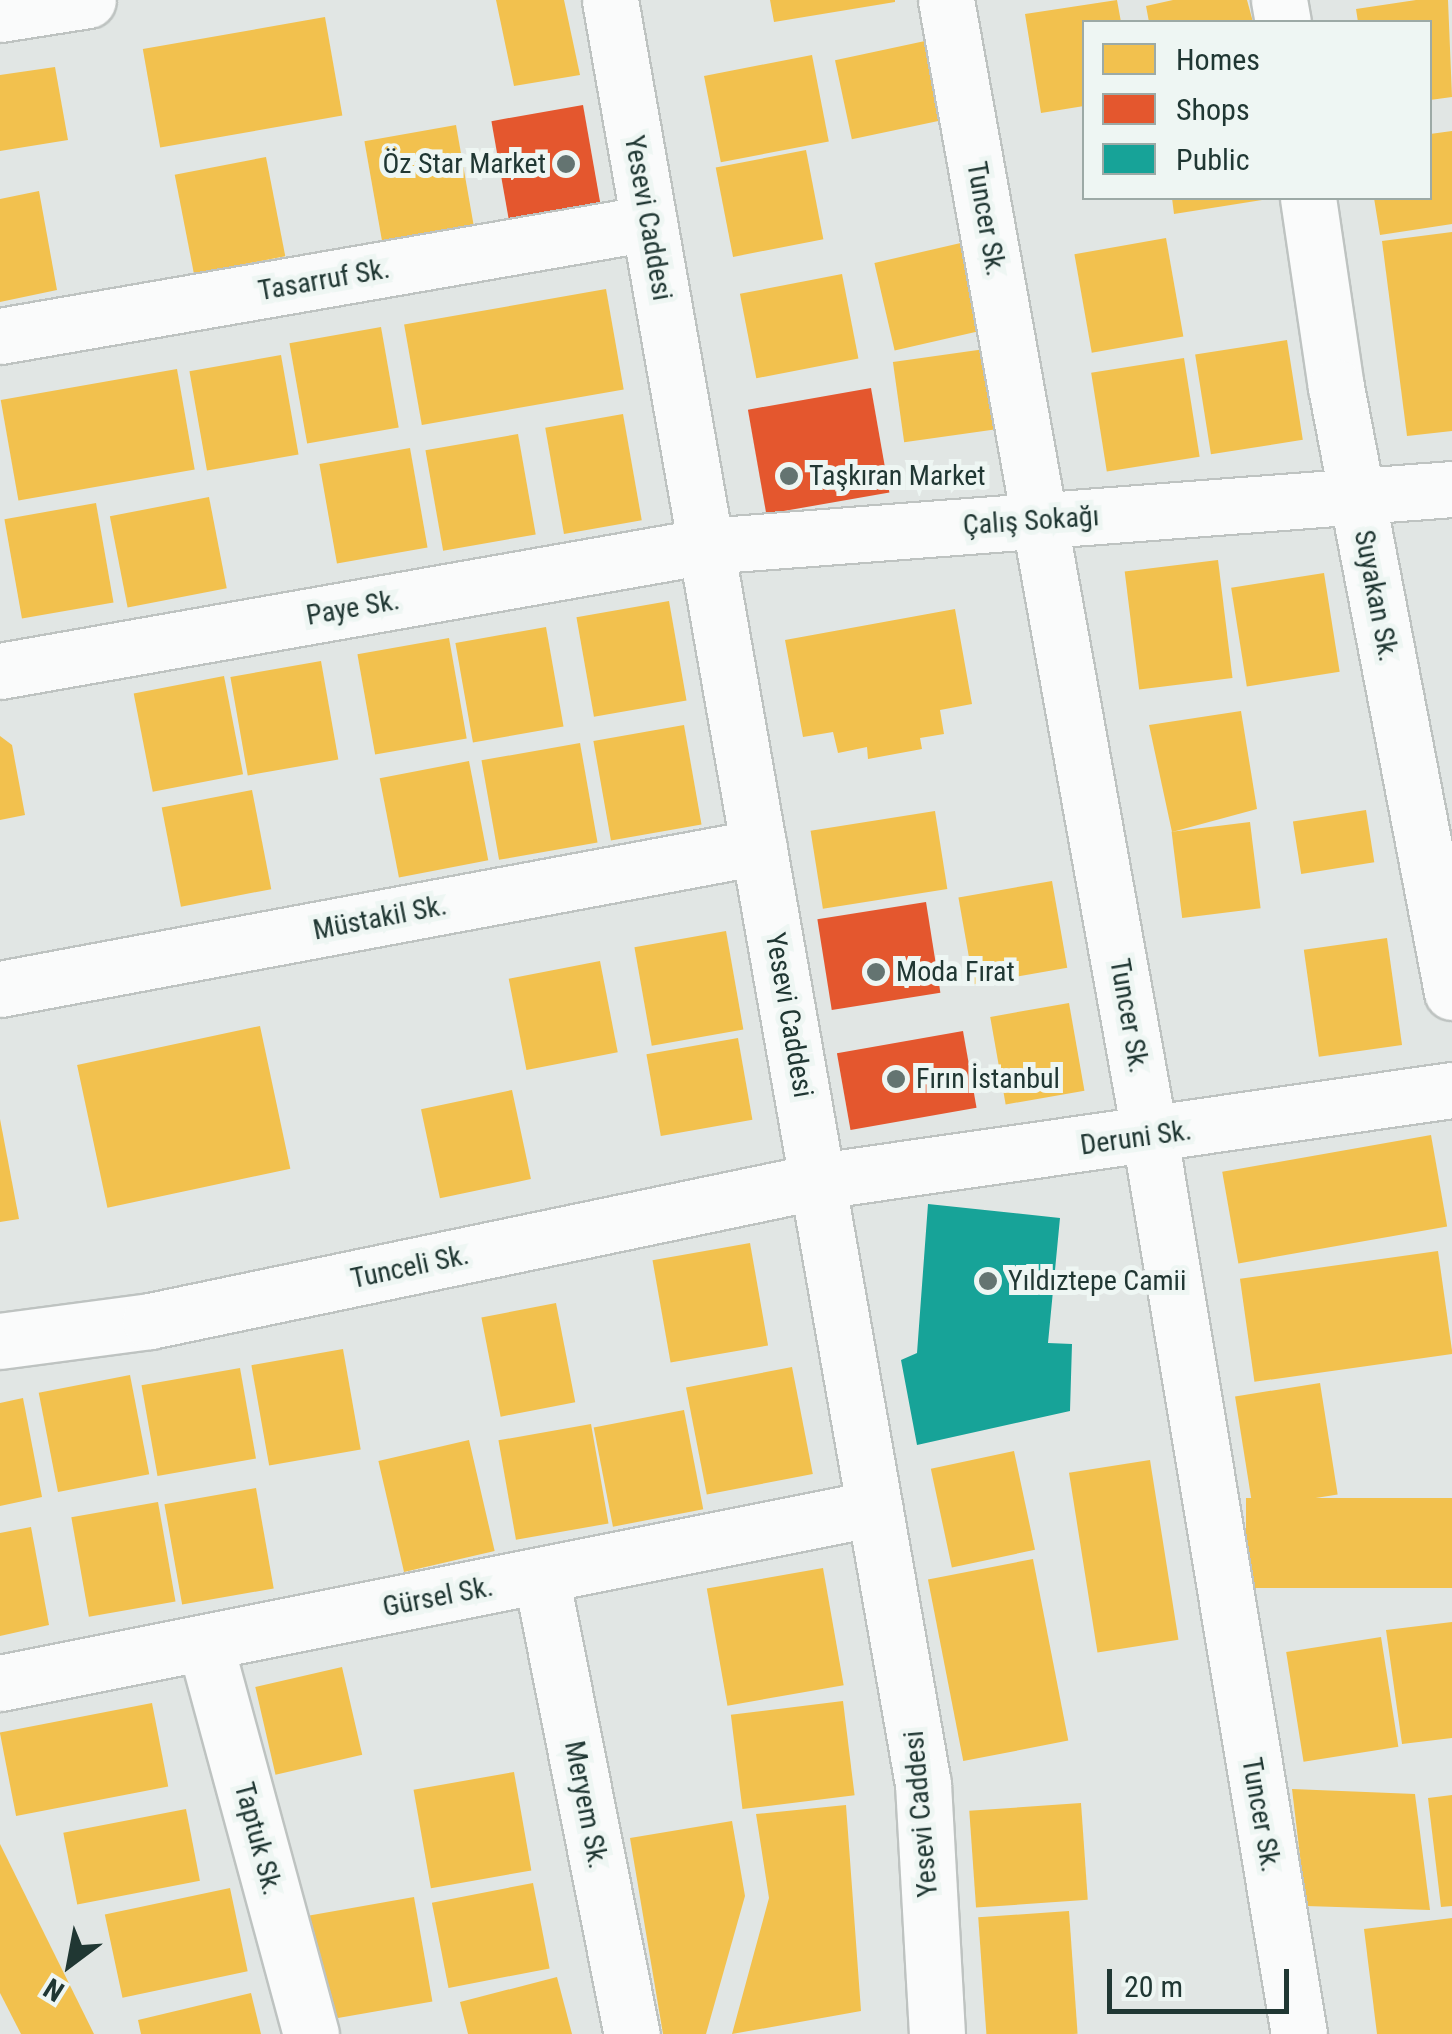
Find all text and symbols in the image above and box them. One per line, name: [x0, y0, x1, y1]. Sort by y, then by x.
legend: [1082, 20, 1432, 200]
text: Homes: [1176, 42, 1260, 77]
text: Shops: [1176, 92, 1250, 127]
street label: Yesevi Caddesi: [617, 133, 679, 303]
text: Public: [1176, 142, 1250, 177]
place label: Öz Star Market: [382, 147, 546, 181]
marker: Öz Star Market: [555, 153, 577, 175]
street label: Tuncer Sk.: [959, 159, 1013, 279]
street label: Tasarruf Sk.: [256, 252, 392, 308]
place label: Taşkıran Market: [809, 459, 986, 493]
marker: Taşkıran Market: [778, 465, 800, 487]
street label: Çalış Sokağı: [962, 499, 1100, 543]
street label: Suyakan Sk.: [1347, 527, 1405, 665]
street label: Paye Sk.: [304, 583, 402, 633]
street label: Müstakil Sk.: [310, 889, 450, 947]
street label: Yesevi Caddesi: [758, 930, 820, 1100]
place label: Moda Fırat: [896, 955, 1015, 989]
street label: Tuncer Sk.: [1102, 956, 1156, 1076]
marker: Moda Fırat: [865, 961, 887, 983]
place label: Fırın İstanbul: [916, 1062, 1060, 1096]
marker: Fırın İstanbul: [885, 1068, 907, 1090]
street label: Deruni Sk.: [1078, 1114, 1194, 1162]
street label: Tunceli Sk.: [348, 1238, 472, 1296]
place label: Yıldıztepe Camii: [1008, 1264, 1186, 1298]
marker: Yıldıztepe Camii: [977, 1270, 999, 1292]
street label: Gürsel Sk.: [380, 1570, 496, 1624]
street label: Yesevi Caddesi: [897, 1729, 945, 1899]
street label: Meryem Sk.: [557, 1738, 615, 1872]
street label: Tuncer Sk.: [1234, 1755, 1288, 1875]
street label: Taptuk Sk.: [227, 1779, 289, 1899]
north arrow: [20, 1914, 120, 2014]
scale bar: [1112, 1949, 1294, 2011]
text: 20 m: [1124, 1969, 1183, 2004]
text: N: [38, 1971, 70, 2008]

